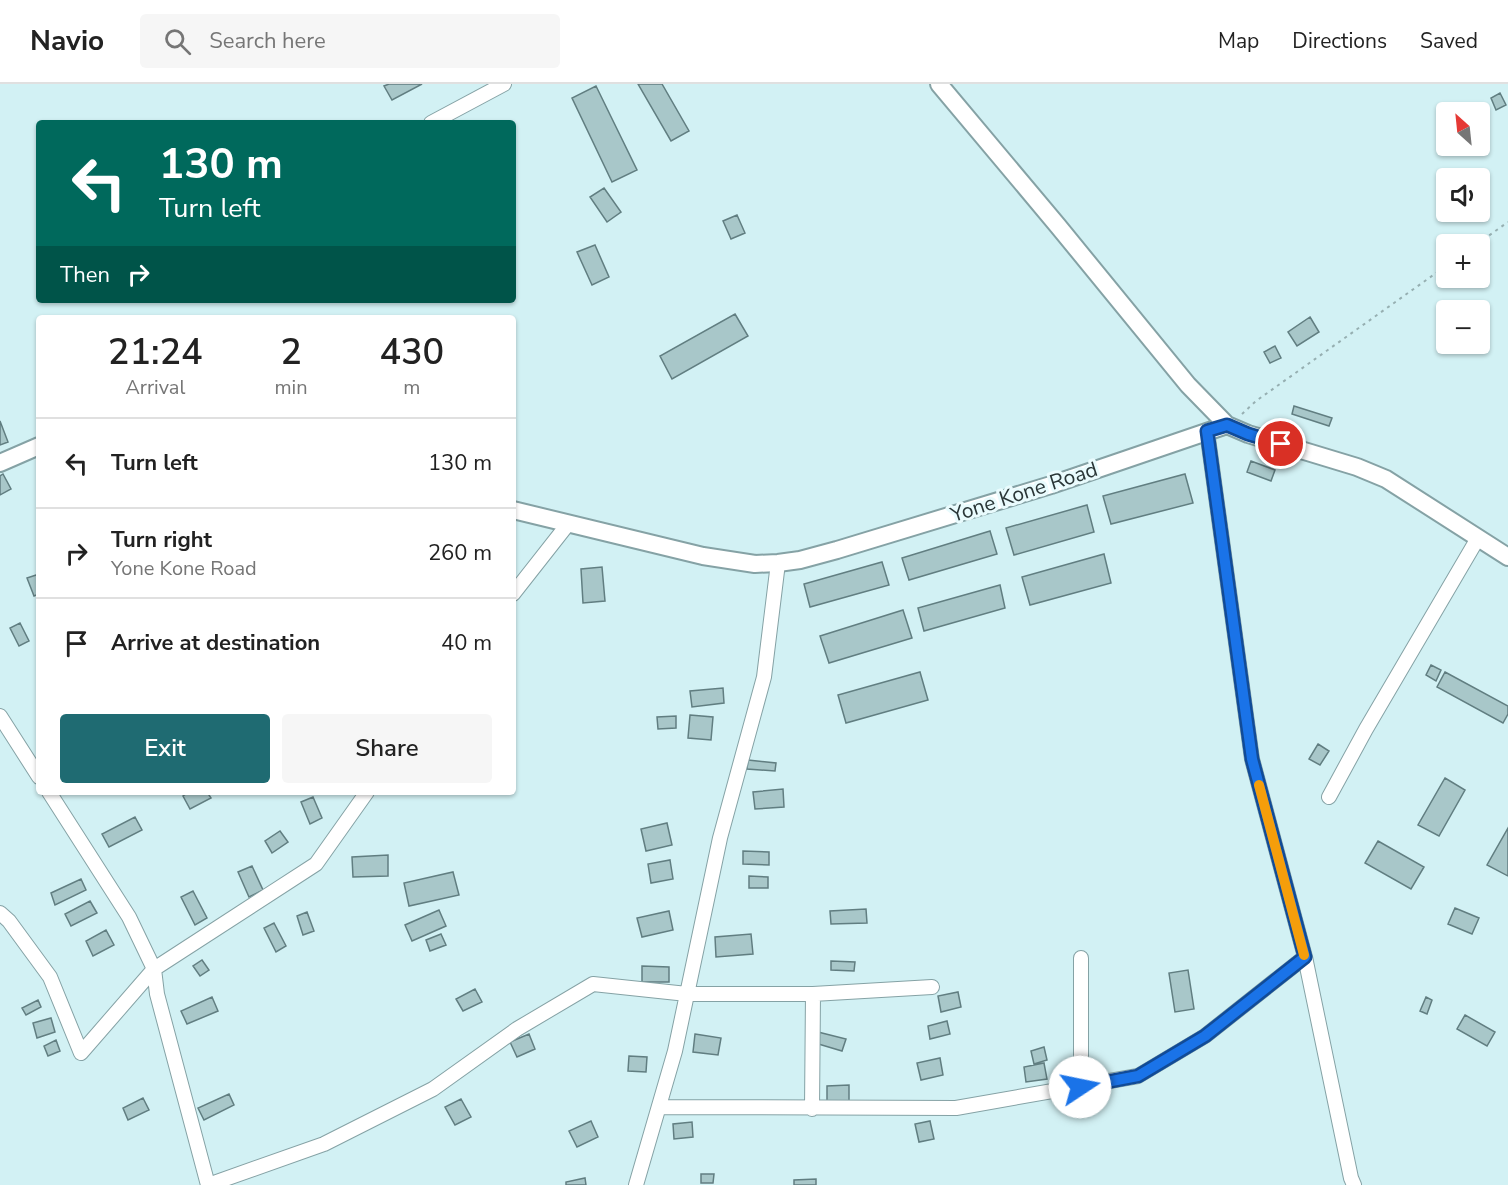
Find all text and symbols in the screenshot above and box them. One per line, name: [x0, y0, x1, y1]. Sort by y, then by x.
search box: [140, 14, 560, 68]
text: Navio: [30, 22, 104, 60]
icon: search: [161, 25, 194, 58]
text: Search here: [209, 26, 326, 56]
text: Map: [1218, 27, 1259, 55]
text: Directions: [1292, 27, 1387, 55]
text: Saved: [1420, 27, 1478, 55]
north arrow: [1436, 102, 1490, 156]
map controls: [1436, 102, 1490, 354]
text: 130 m: [159, 136, 283, 193]
icon: left: [60, 144, 138, 222]
button: sound: [1436, 168, 1490, 222]
text: Turn left: [159, 190, 260, 227]
button: +: [1436, 234, 1490, 288]
icon: right: [122, 258, 155, 291]
text: Then: [60, 260, 110, 290]
button: −: [1436, 300, 1490, 354]
text: 21:24: [108, 328, 203, 377]
text: 2: [280, 328, 302, 377]
text: 430: [379, 328, 444, 377]
text: Arrival: [125, 374, 185, 401]
text: min: [275, 374, 308, 401]
text: m: [403, 374, 420, 401]
pin: [1255, 418, 1306, 469]
icon: arrive: [1264, 427, 1297, 460]
icon: left: [60, 447, 93, 480]
text: Turn left: [111, 448, 198, 478]
text: 130 m: [428, 448, 492, 478]
street label: Yone Kone Road: [946, 455, 1101, 529]
text: Turn right: [111, 525, 212, 555]
icon: right: [60, 537, 93, 570]
text: 260 m: [428, 538, 492, 568]
text: Yone Kone Road: [111, 555, 257, 582]
icon: arrive: [60, 627, 93, 660]
text: Arrive at destination: [111, 628, 320, 658]
text: 40 m: [441, 628, 492, 658]
button: Exit: [60, 714, 270, 783]
button: Share: [282, 714, 492, 783]
position arrow: [1048, 1055, 1112, 1119]

